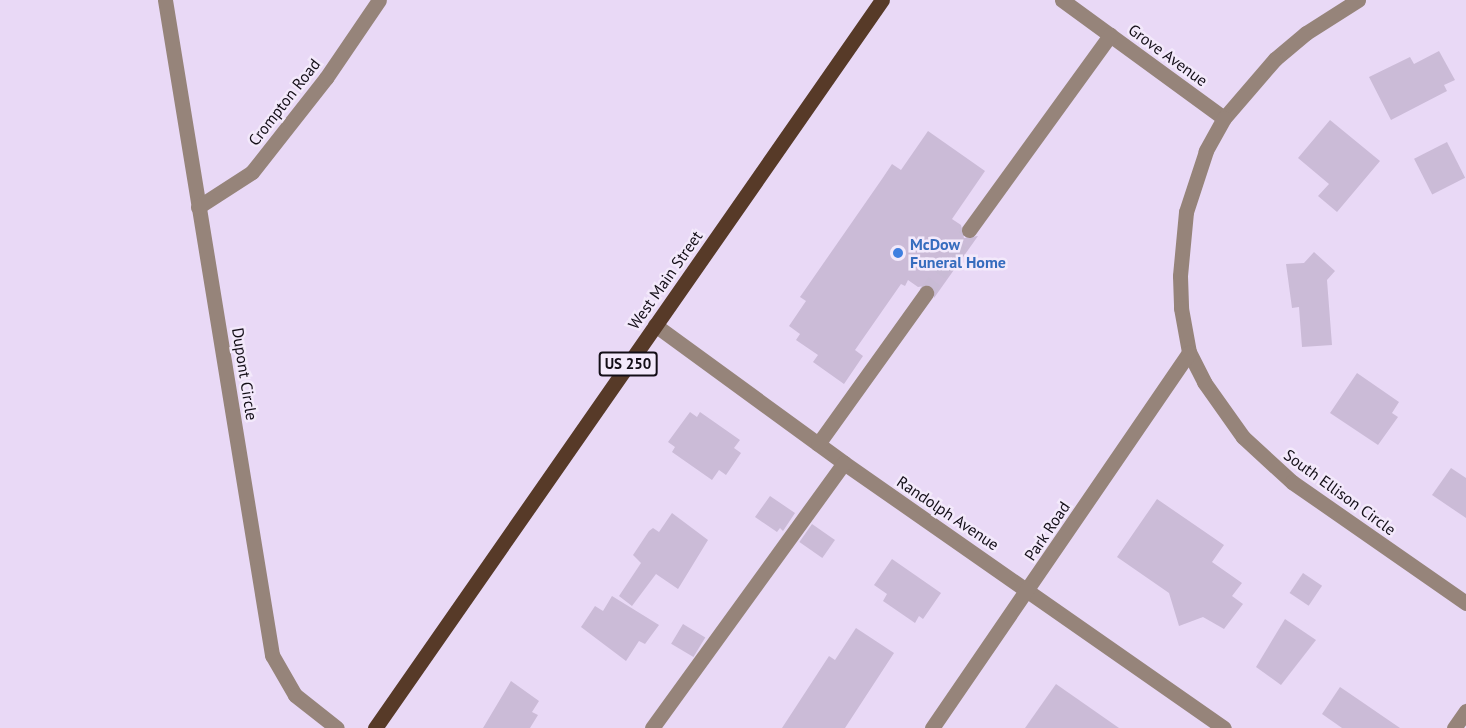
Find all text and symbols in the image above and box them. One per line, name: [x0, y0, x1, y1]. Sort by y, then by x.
street label: Grove Avenue: [1125, 20, 1211, 90]
street label: Crompton Road: [244, 55, 324, 149]
street label: West Main Street: [624, 227, 706, 333]
place label: McDow Funeral Home: [910, 234, 1006, 272]
marker: McDow Funeral Home: [891, 246, 905, 260]
street label: Dupont Circle: [228, 326, 262, 422]
road number: US 250: [598, 352, 658, 376]
street label: South Ellison Circle: [1280, 445, 1400, 539]
street label: Randolph Avenue: [893, 472, 1003, 554]
street label: Park Road: [1020, 498, 1074, 564]

